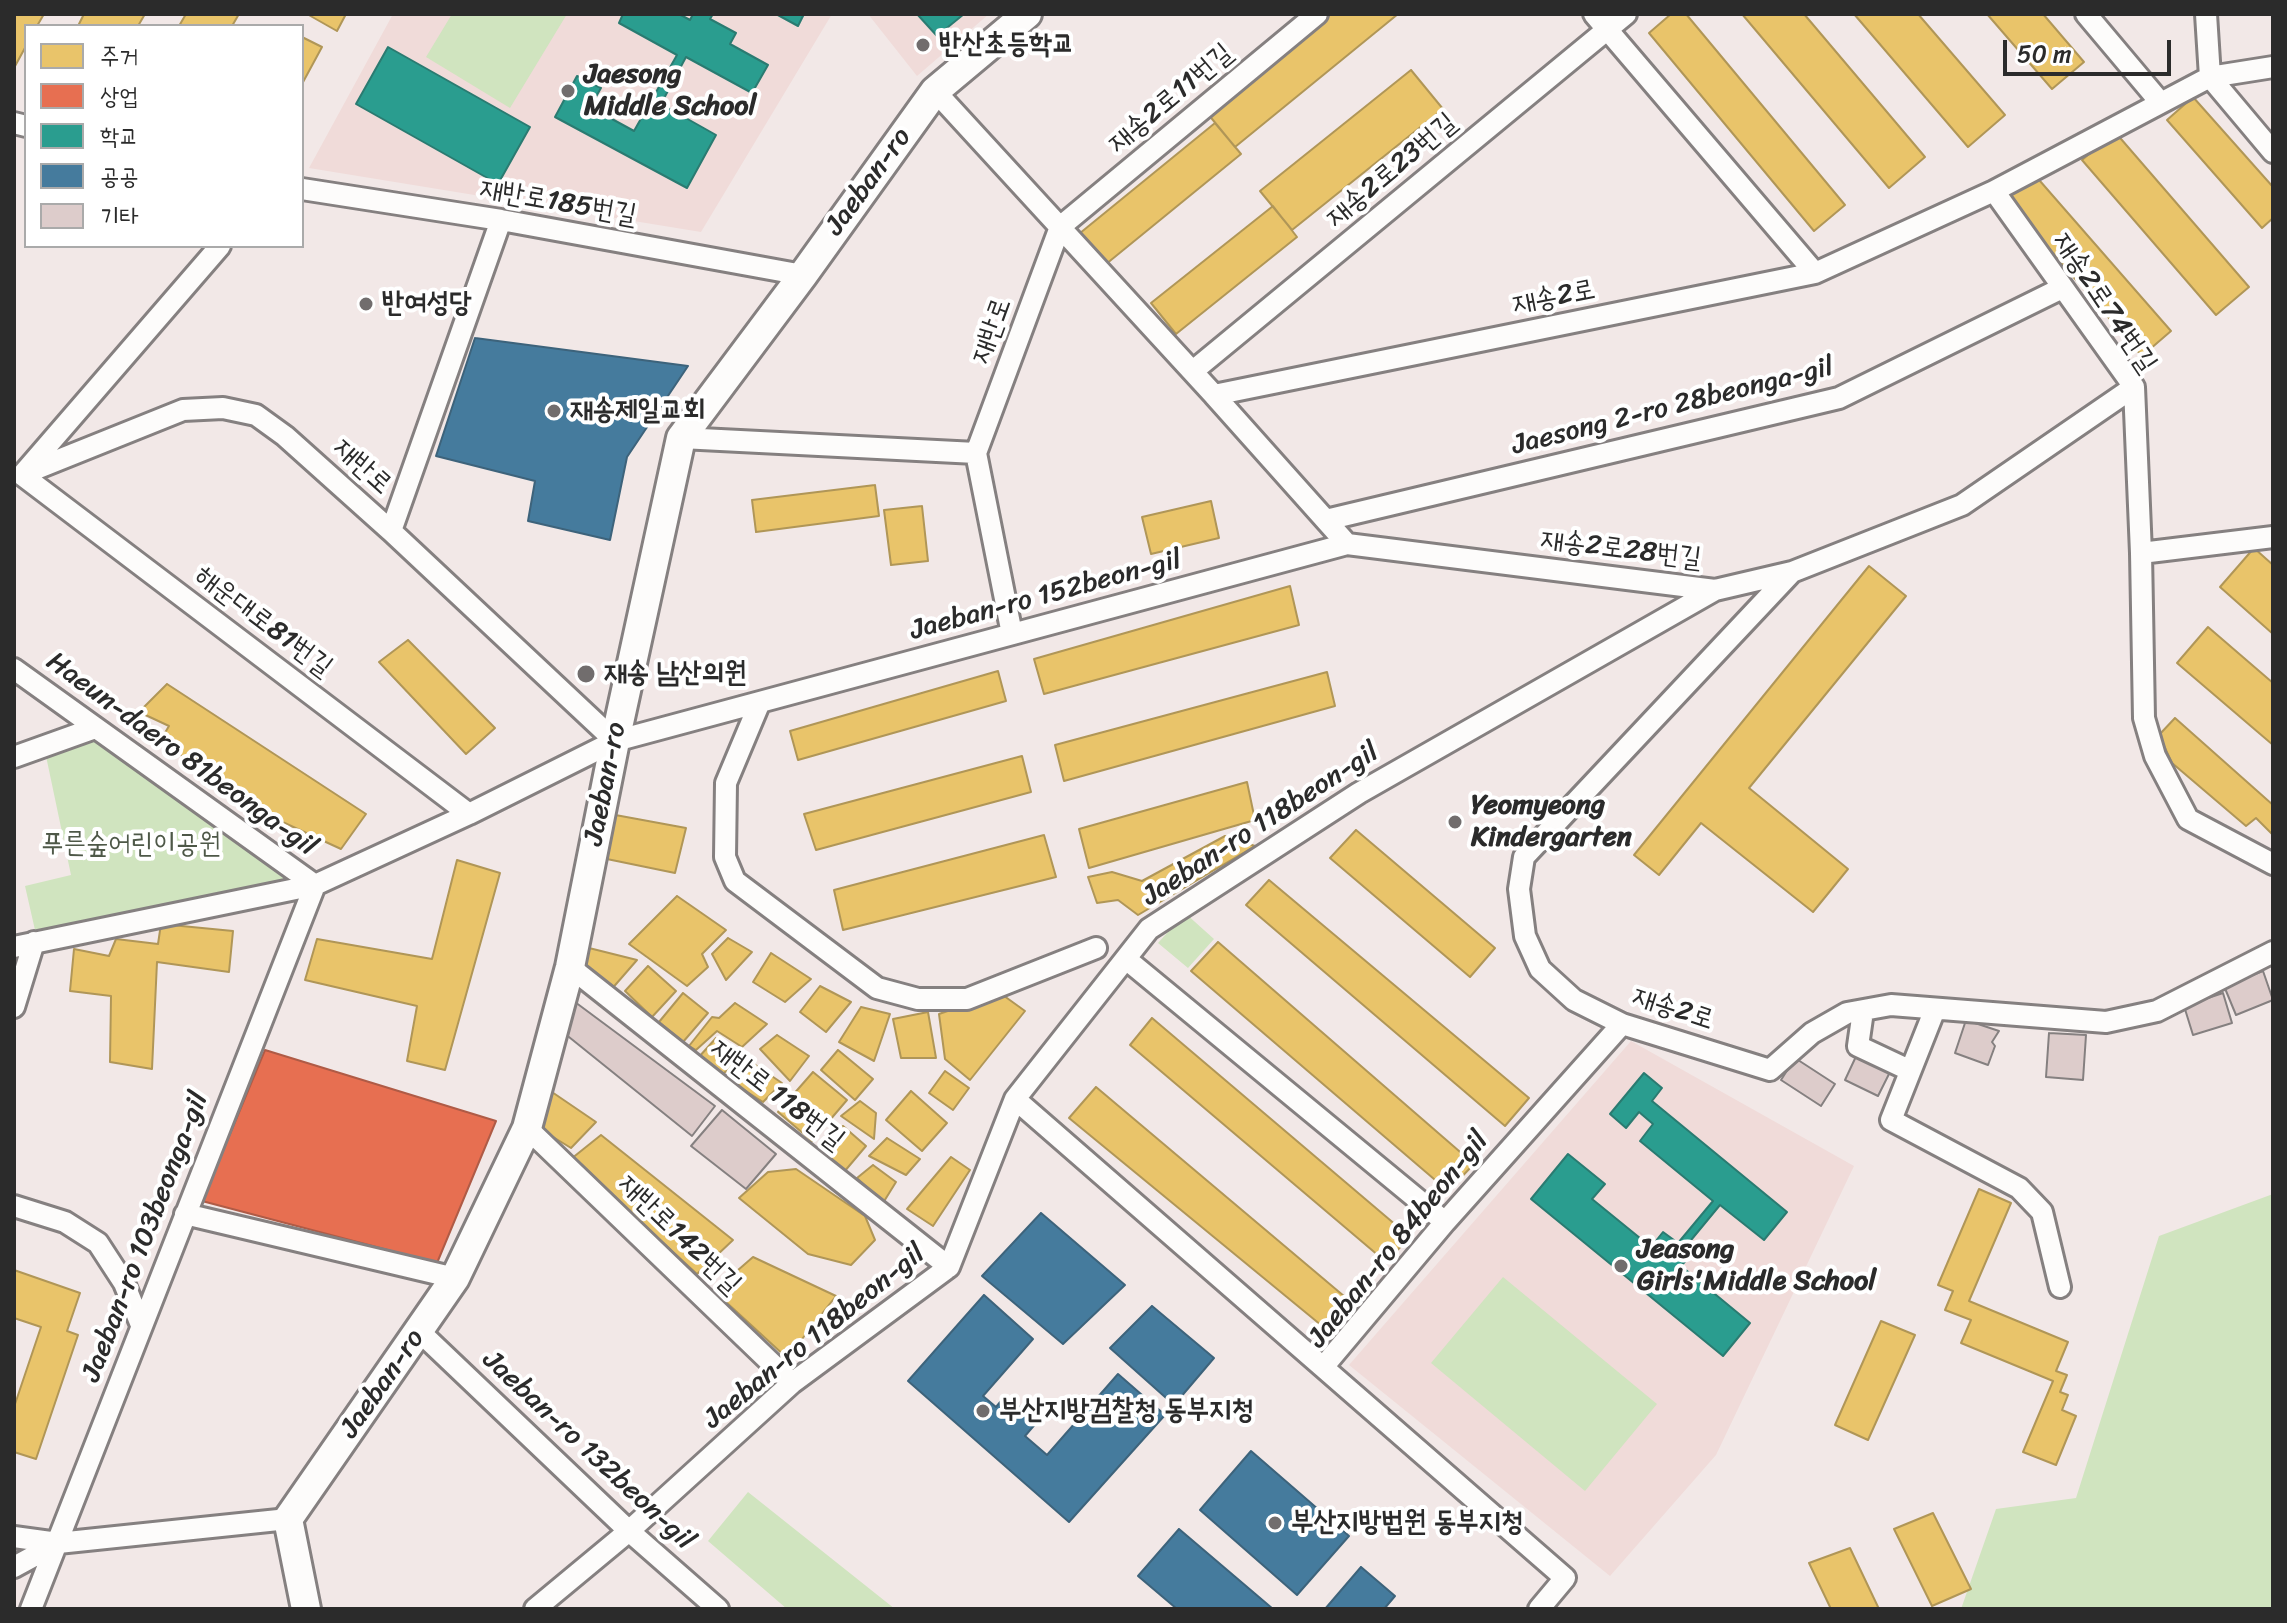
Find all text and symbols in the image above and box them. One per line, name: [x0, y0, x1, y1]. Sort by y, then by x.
legend: [24, 24, 304, 248]
scale bar: [2007, 24, 2175, 74]
place label: 반산초등학교: [939, 28, 1074, 62]
text: 50 m: [2017, 33, 2072, 75]
text: 주거: [100, 35, 139, 77]
marker: 반산초등학교: [914, 36, 932, 54]
street label: 재송2로11번길: [1102, 37, 1240, 161]
place label: Jaesong Middle School: [584, 58, 756, 124]
text: 상업: [100, 75, 139, 117]
marker: Jaesong Middle School: [559, 82, 577, 100]
street label: 재송2로23번길: [1320, 107, 1464, 235]
text: 학교: [100, 115, 139, 157]
street label: Jaeban-ro: [819, 122, 919, 242]
text: 공공: [100, 155, 139, 197]
street label: 재반로185번길: [477, 173, 639, 233]
text: 기타: [100, 195, 139, 237]
street label: 재송2로74번길: [2045, 226, 2163, 380]
street label: 재송2로: [1510, 274, 1598, 322]
place label: 반여성당: [382, 287, 472, 321]
street label: 재반로: [965, 293, 1019, 369]
marker: 반여성당: [357, 295, 375, 313]
street label: Jaesong 2-ro 28beonga-gil: [1509, 351, 1837, 463]
place label: 재송제일교회: [570, 394, 705, 428]
marker: 재송제일교회: [545, 402, 563, 420]
street label: 재반로: [326, 432, 398, 502]
street label: 재송2로28번길: [1539, 523, 1703, 577]
street label: Jaeban-ro 152beon-gil: [907, 544, 1185, 648]
street label: 해운대로81번길: [187, 559, 339, 685]
street label: Haeun-daero 81beonga-gil: [39, 646, 323, 864]
place label: 재송 남산의원: [604, 657, 746, 691]
marker: 재송 남산의원: [575, 663, 597, 685]
street label: Jaeban-ro: [578, 720, 634, 848]
street label: Jaeban-ro 118beon-gil: [1137, 736, 1385, 914]
place label: Yeomyeong Kindergarten: [1471, 789, 1632, 855]
marker: Yeomyeong Kindergarten: [1446, 813, 1464, 831]
park label: 푸른숲어린이공원: [41, 828, 221, 862]
street label: 재송2로: [1628, 980, 1718, 1038]
street label: 재반로 118번길: [703, 1032, 851, 1158]
street label: Jaeban-ro 103beonga-gil: [75, 1088, 217, 1386]
street label: Jaeban-ro 84beon-gil: [1301, 1125, 1497, 1355]
street label: 재반로142번길: [610, 1168, 748, 1302]
place label: Jeasong Girls'Middle School: [1637, 1233, 1876, 1299]
street label: Jaeban-ro 118beon-gil: [698, 1237, 932, 1437]
marker: Jeasong Girls'Middle School: [1612, 1257, 1630, 1275]
street label: Jaeban-ro: [333, 1323, 433, 1445]
street label: Jaeban-ro 132beon-gil: [475, 1344, 701, 1558]
place label: 부산지방검찰청 동부지청: [999, 1394, 1254, 1428]
marker: 부산지방검찰청 동부지청: [974, 1402, 992, 1420]
place label: 부산지방법원 동부지청: [1291, 1506, 1524, 1540]
marker: 부산지방법원 동부지청: [1266, 1514, 1284, 1532]

